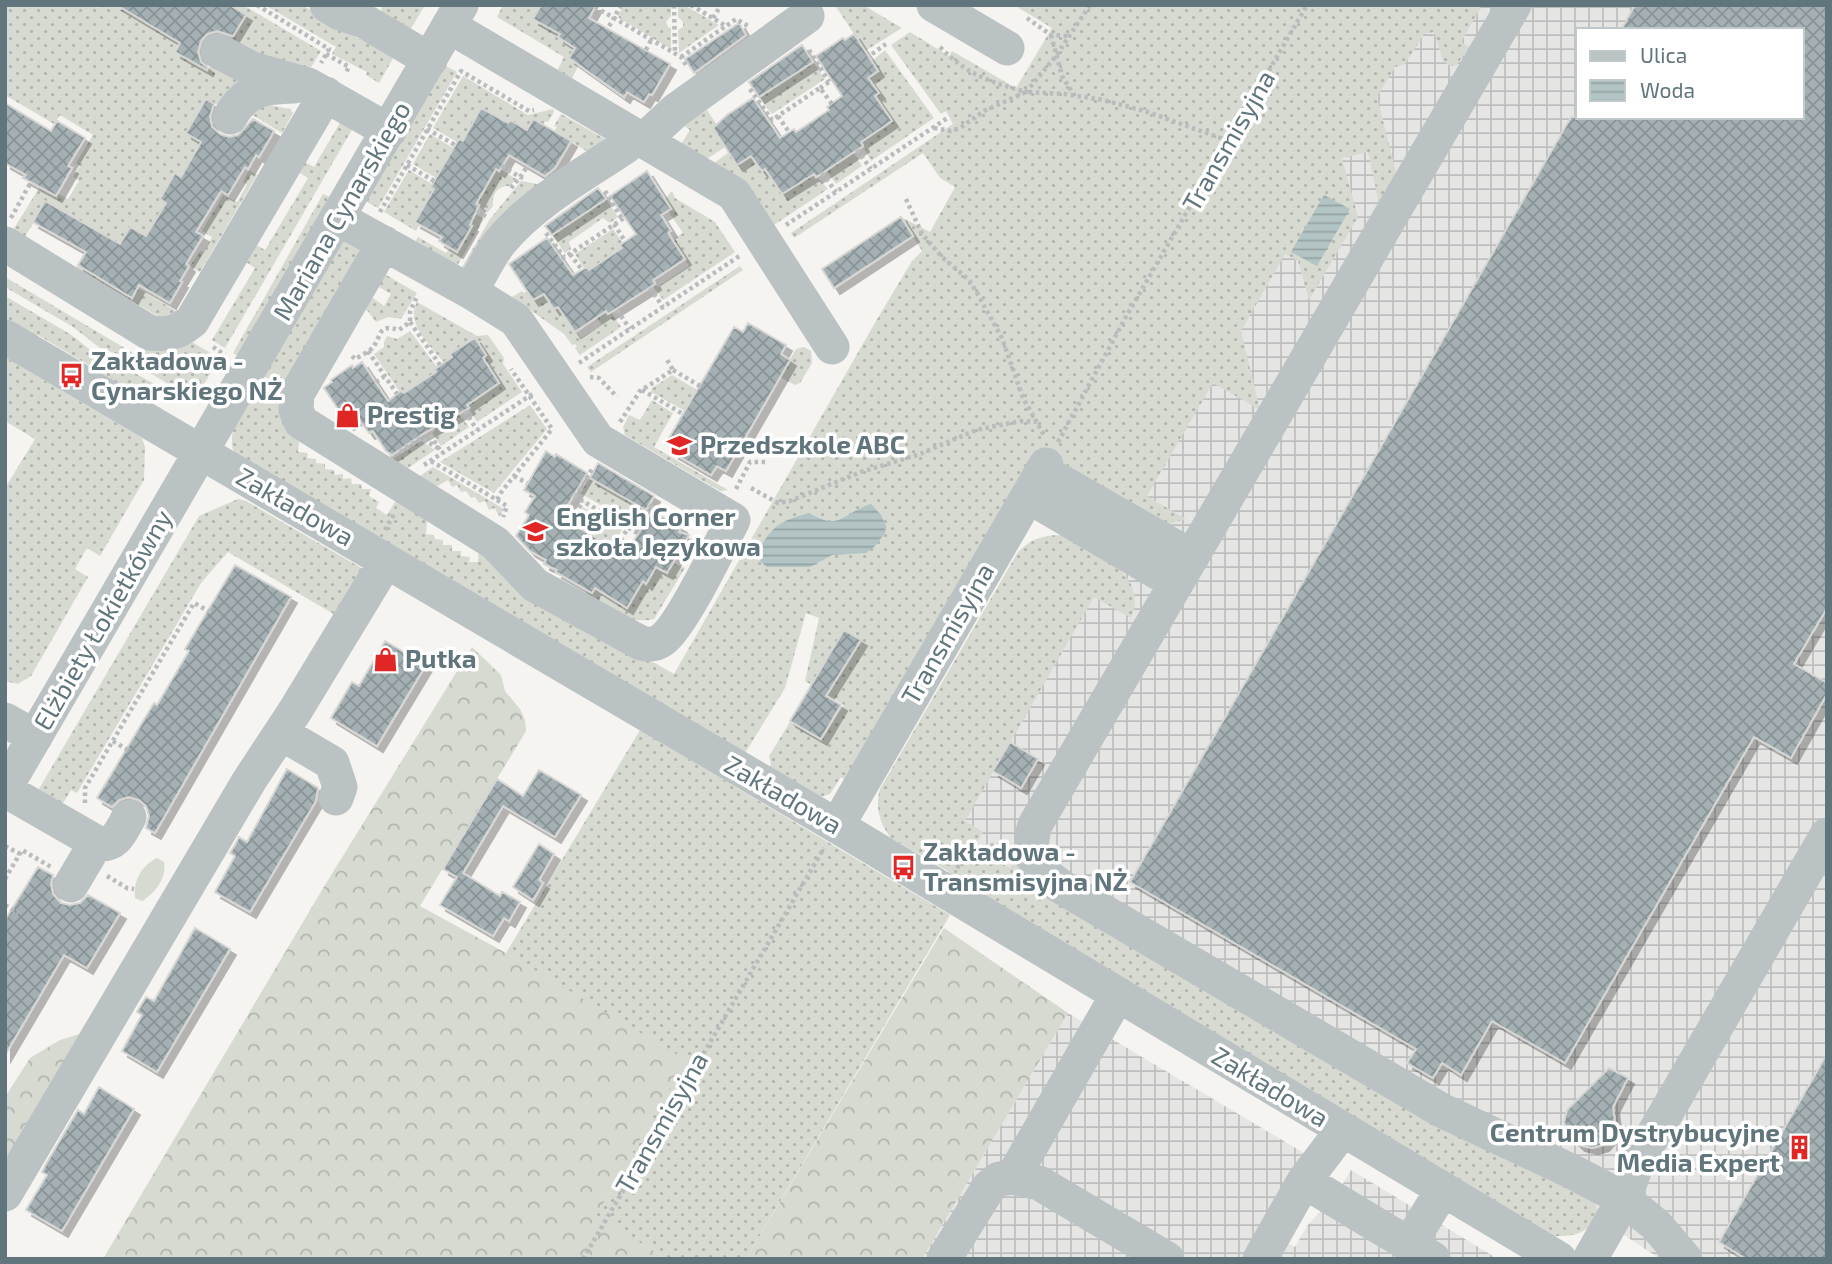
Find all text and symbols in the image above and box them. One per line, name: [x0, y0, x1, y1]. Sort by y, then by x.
legend: [1576, 28, 1804, 119]
text: Ulica: [1640, 42, 1687, 67]
street label: Transmisyjna: [1175, 64, 1281, 216]
text: Woda: [1640, 77, 1695, 102]
street label: Mariana Cynarskiego: [265, 95, 416, 325]
place label: Zakładowa - Cynarskiego NŻ: [91, 344, 283, 406]
bus stop icon: Zakładowa - Cynarskiego NŻ: [57, 362, 85, 390]
place label: Prestig: [367, 398, 455, 429]
shop icon: Prestig: [333, 401, 361, 429]
place label: Przedszkole ABC: [700, 428, 905, 459]
school or university icon: Przedszkole ABC: [666, 431, 694, 459]
street label: Zakładowa: [232, 460, 360, 552]
place label: English Corner szkoła Językowa: [556, 500, 761, 562]
street label: Elżbiety Łokietkówny: [26, 503, 178, 735]
school or university icon: English Corner szkoła Językowa: [522, 518, 550, 546]
street label: Transmisyjna: [894, 557, 1000, 709]
place label: Putka: [405, 642, 477, 673]
shop icon: Putka: [371, 645, 399, 673]
street label: Zakładowa: [720, 748, 848, 840]
place label: Zakładowa - Transmisyjna NŻ: [923, 835, 1128, 897]
bus stop icon: Zakładowa - Transmisyjna NŻ: [889, 853, 917, 881]
street label: Zakładowa: [1207, 1039, 1335, 1133]
street label: Transmisyjna: [608, 1046, 714, 1198]
place label: Centrum Dystrybucyjne Media Expert: [1490, 1116, 1780, 1177]
building icon: Centrum Dystrybucyjne Media Expert: [1786, 1134, 1814, 1162]

